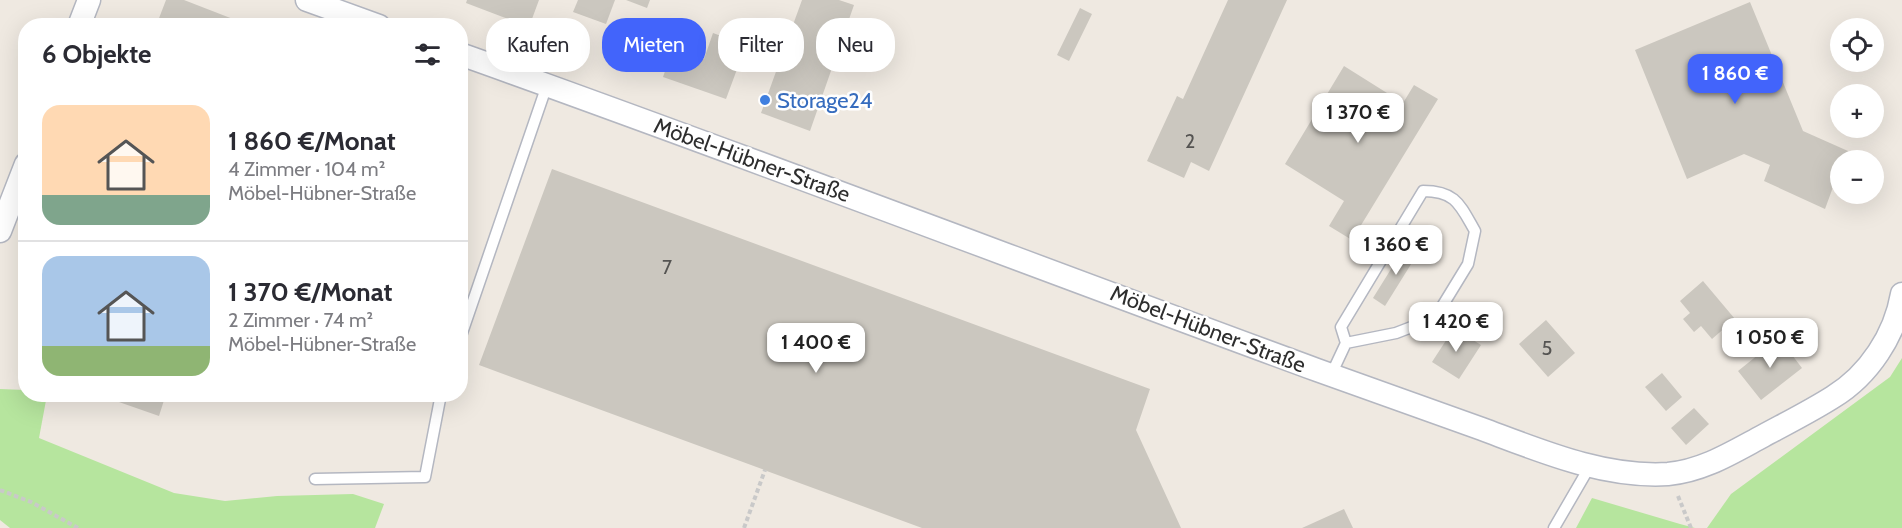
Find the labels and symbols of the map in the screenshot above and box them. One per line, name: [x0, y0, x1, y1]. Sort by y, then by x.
pin: 1 860 €: [1680, 54, 1790, 105]
place label: Storage24: [777, 87, 873, 114]
marker: Storage24: [758, 93, 772, 107]
pin: 1 370 €: [1303, 93, 1413, 144]
street label: Möbel-Hübner-Straße: [650, 112, 854, 208]
house number: 2: [1185, 129, 1195, 153]
pin: 1 360 €: [1341, 225, 1451, 276]
house number: 7: [662, 255, 672, 279]
street label: Möbel-Hübner-Straße: [1107, 279, 1309, 379]
pin: 1 420 €: [1401, 302, 1511, 353]
pin: 1 050 €: [1715, 318, 1825, 369]
pin: 1 400 €: [761, 323, 871, 374]
house number: 5: [1542, 336, 1552, 360]

